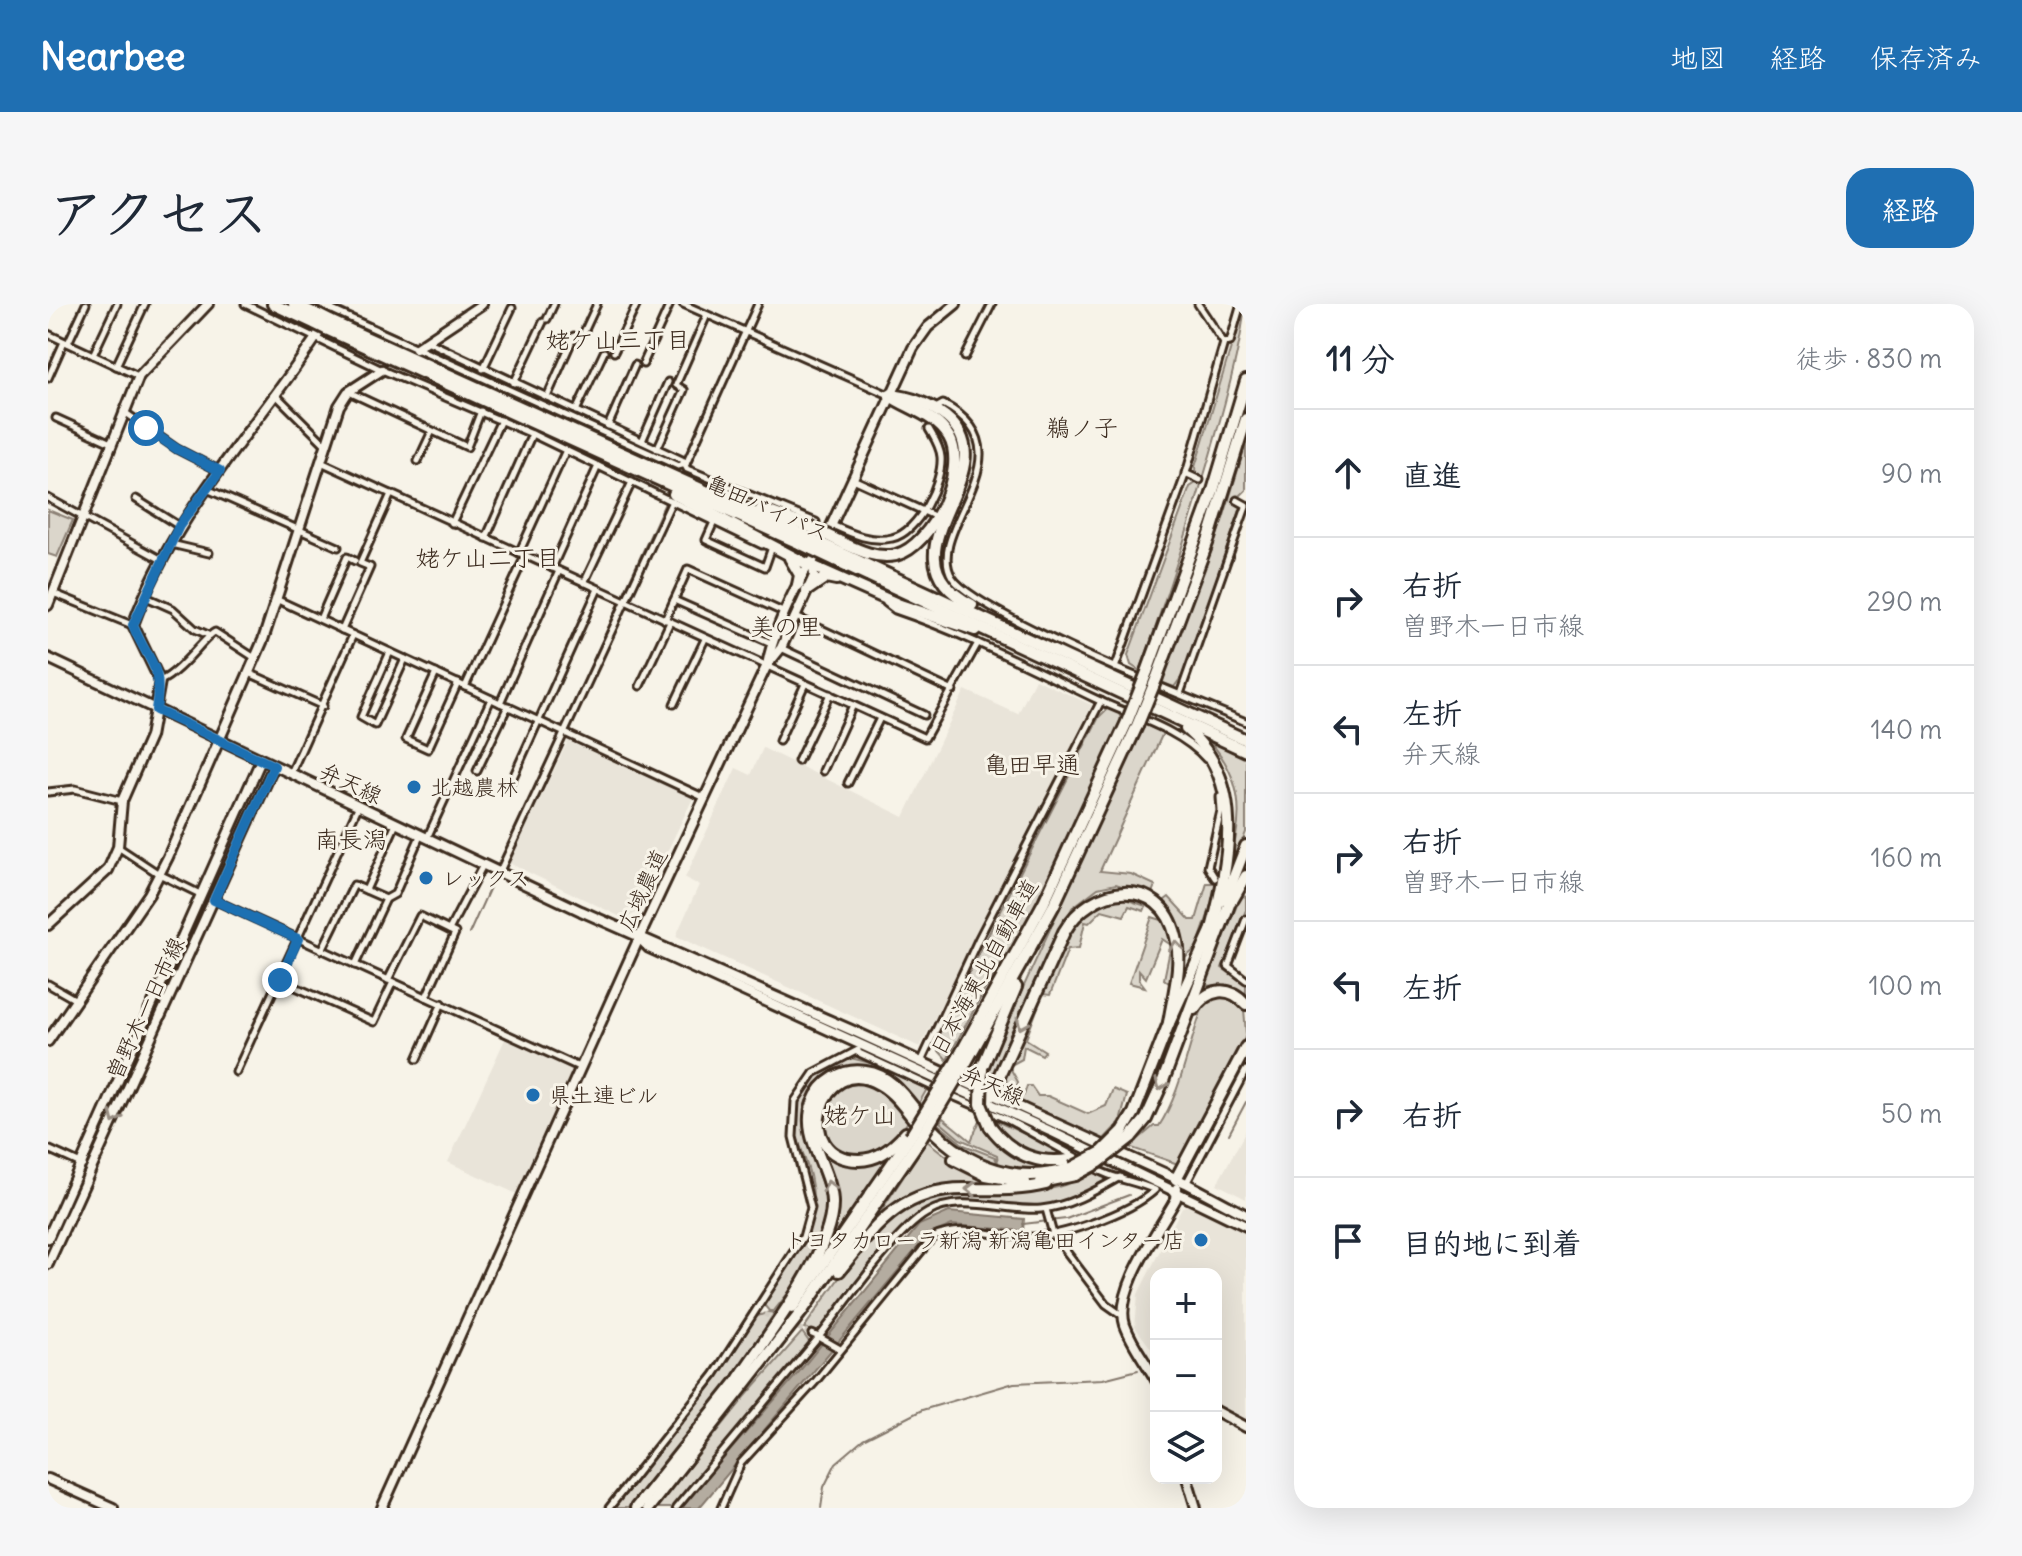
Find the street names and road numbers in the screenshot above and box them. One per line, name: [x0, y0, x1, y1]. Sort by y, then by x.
street label: 亀田バイパス: [702, 468, 834, 548]
street label: 弁天線: [315, 756, 387, 810]
street label: 広域農道: [611, 844, 673, 936]
street label: 日本海東北自動車道: [924, 874, 1044, 1060]
street label: 曽野木一日市線: [100, 932, 190, 1084]
street label: 弁天線: [957, 1059, 1029, 1111]

